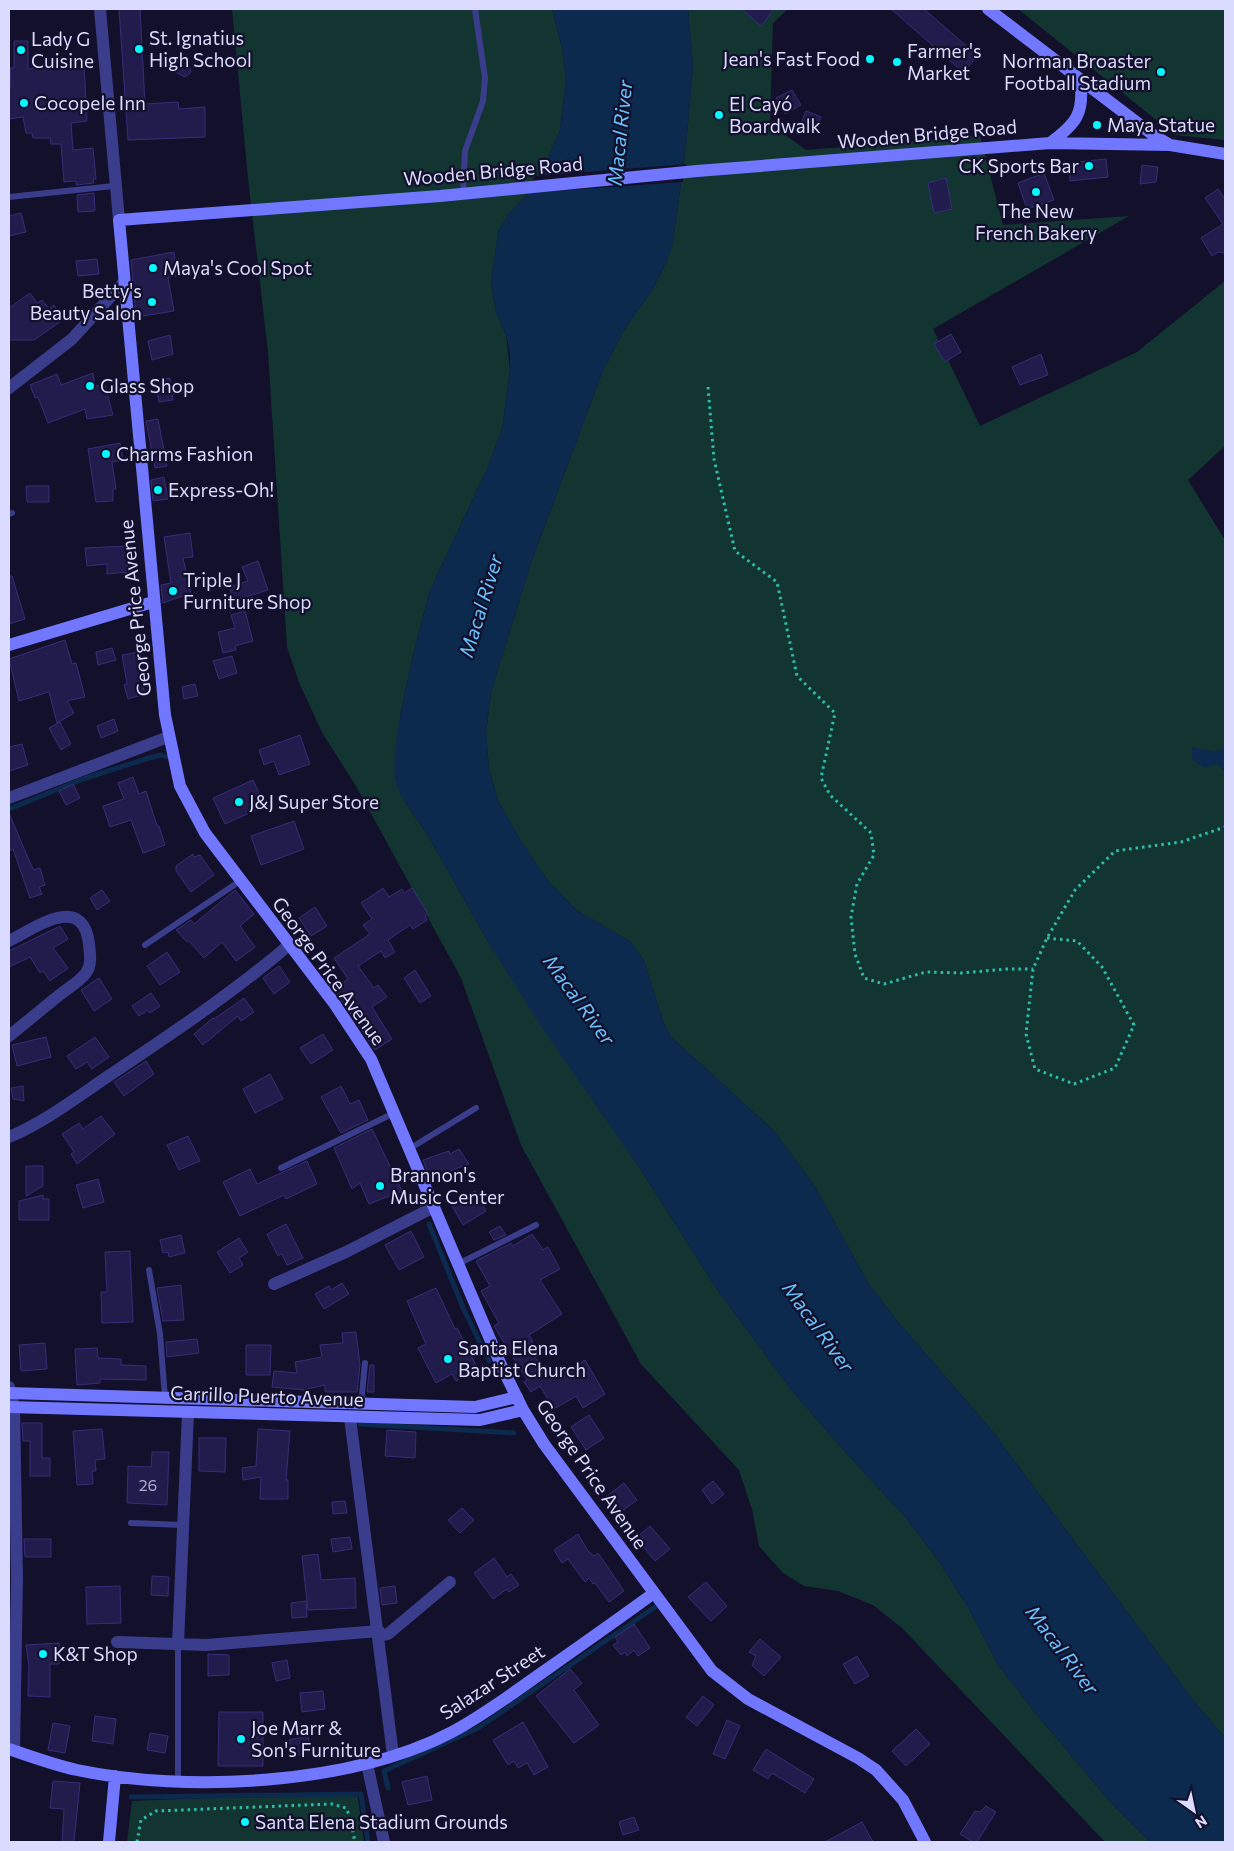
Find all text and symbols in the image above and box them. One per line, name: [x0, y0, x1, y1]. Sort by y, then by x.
place label: St. Ignatius High School: [149, 26, 252, 71]
place label: Lady G Cuisine: [31, 27, 94, 72]
place label: Farmer's Market: [907, 39, 982, 84]
marker: St. Ignatius High School: [133, 43, 145, 55]
marker: Lady G Cuisine: [15, 44, 27, 56]
place label: Jean's Fast Food: [723, 47, 860, 70]
place label: Norman Broaster Football Stadium: [1002, 49, 1151, 94]
marker: Jean's Fast Food: [864, 53, 876, 65]
marker: Farmer's Market: [891, 56, 903, 68]
marker: Norman Broaster Football Stadium: [1155, 66, 1167, 78]
water label: Macal River: [602, 78, 637, 187]
place label: Cocopele Inn: [34, 91, 146, 114]
place label: El Cayó Boardwalk: [729, 92, 821, 137]
marker: Cocopele Inn: [18, 97, 30, 109]
marker: El Cayó Boardwalk: [713, 109, 725, 121]
place label: Maya Statue: [1107, 113, 1215, 136]
street label: Wooden Bridge Road: [836, 114, 1018, 153]
marker: Maya Statue: [1091, 119, 1103, 131]
street label: Wooden Bridge Road: [402, 151, 584, 190]
place label: CK Sports Bar: [958, 154, 1079, 177]
marker: CK Sports Bar: [1083, 160, 1095, 172]
marker: The New French Bakery: [1030, 186, 1042, 198]
place label: The New French Bakery: [975, 199, 1097, 244]
place label: Maya's Cool Spot: [163, 256, 312, 279]
marker: Maya's Cool Spot: [147, 262, 159, 274]
place label: Betty's Beauty Salon: [30, 279, 142, 324]
marker: Betty's Beauty Salon: [146, 296, 158, 308]
place label: Glass Shop: [100, 374, 194, 397]
marker: Glass Shop: [84, 380, 96, 392]
place label: Charms Fashion: [116, 442, 253, 465]
marker: Charms Fashion: [100, 448, 112, 460]
place label: Express-Oh!: [168, 478, 274, 501]
marker: Express-Oh!: [152, 484, 164, 496]
street label: George Price Avenue: [114, 519, 155, 697]
water label: Macal River: [453, 551, 507, 660]
place label: Triple J Furniture Shop: [183, 568, 312, 613]
marker: Triple J Furniture Shop: [167, 585, 179, 597]
place label: J&J Super Store: [249, 790, 379, 813]
marker: J&J Super Store: [233, 796, 245, 808]
street label: George Price Avenue: [268, 892, 391, 1049]
water label: Macal River: [539, 950, 621, 1050]
place label: Brannon's Music Center: [390, 1163, 505, 1208]
marker: Brannon's Music Center: [374, 1180, 386, 1192]
water label: Macal River: [778, 1277, 860, 1377]
place label: Santa Elena Baptist Church: [458, 1336, 586, 1381]
marker: Santa Elena Baptist Church: [442, 1353, 454, 1365]
street label: Carrillo Puerto Avenue: [170, 1381, 364, 1410]
street label: George Price Avenue: [532, 1394, 653, 1553]
house number: 26: [139, 1475, 157, 1494]
water label: Macal River: [1021, 1600, 1105, 1700]
street label: Salazar Street: [435, 1639, 549, 1724]
place label: K&T Shop: [53, 1642, 138, 1665]
marker: K&T Shop: [37, 1648, 49, 1660]
place label: Joe Marr & Son's Furniture: [251, 1716, 381, 1761]
marker: Joe Marr & Son's Furniture: [235, 1733, 247, 1745]
north arrow: [1169, 1786, 1219, 1836]
place label: Santa Elena Stadium Grounds: [255, 1810, 508, 1833]
text: N: [1192, 1812, 1210, 1832]
marker: Santa Elena Stadium Grounds: [239, 1816, 251, 1828]

